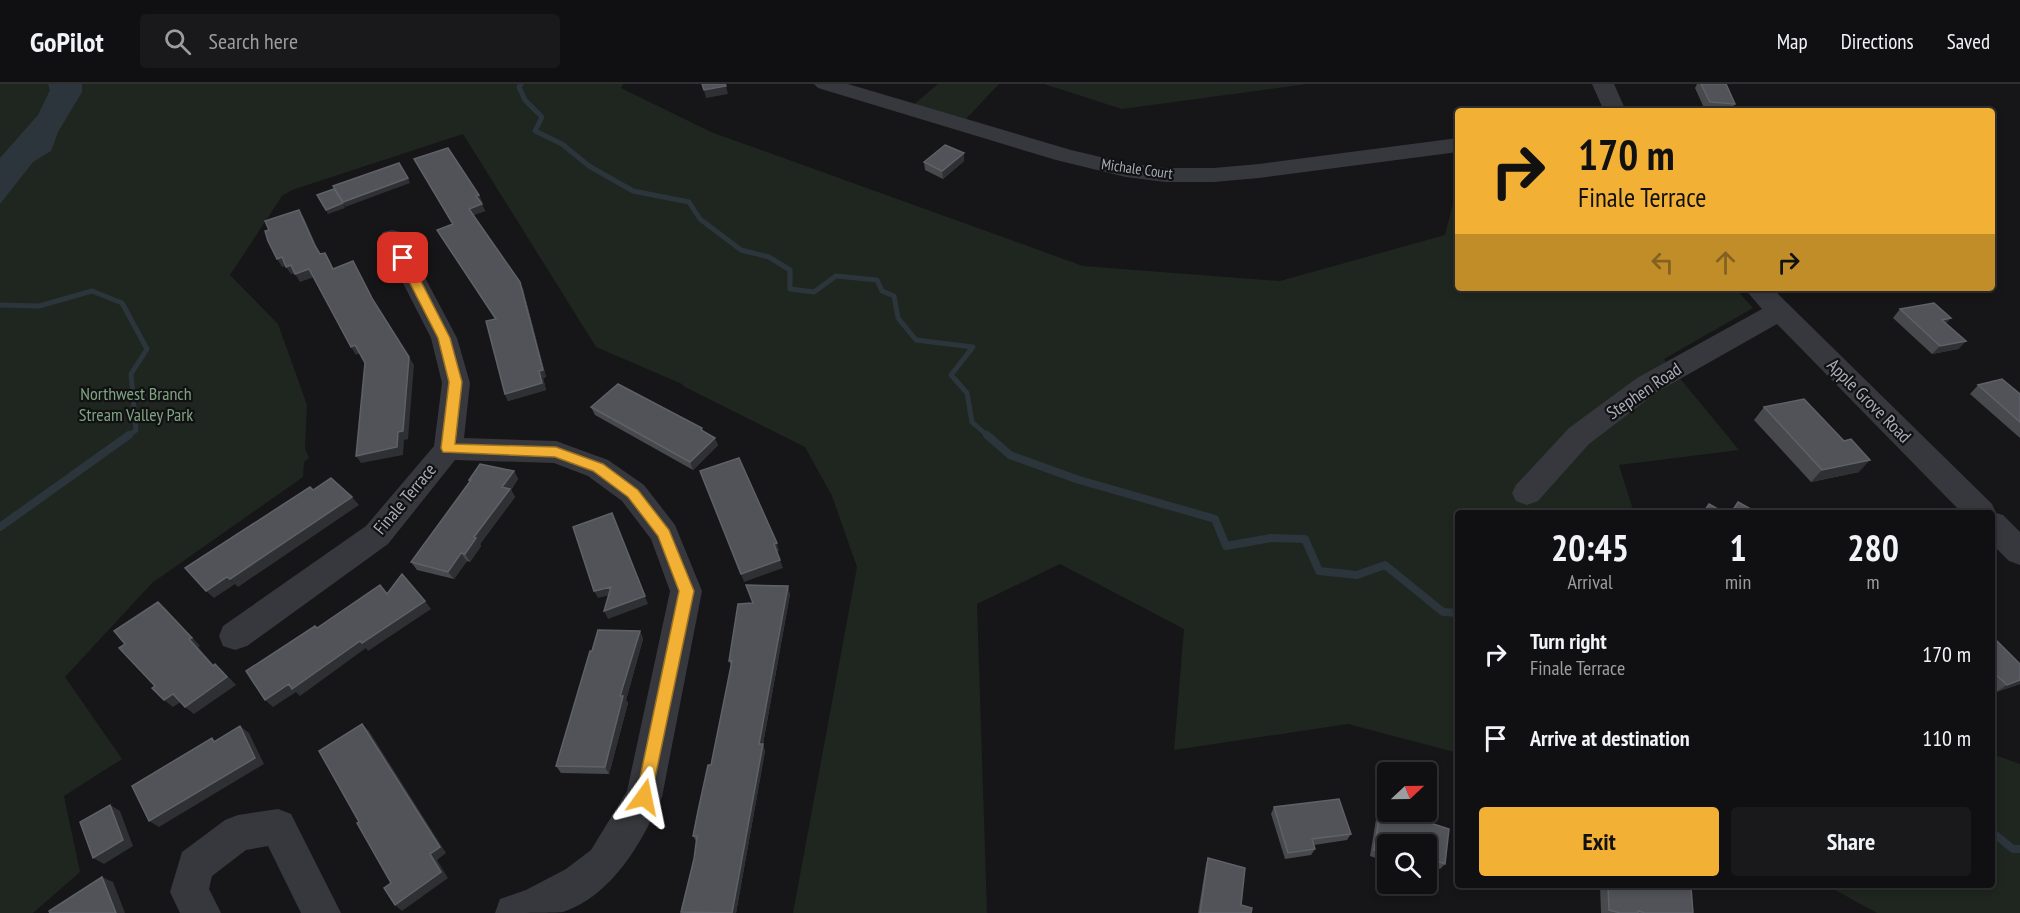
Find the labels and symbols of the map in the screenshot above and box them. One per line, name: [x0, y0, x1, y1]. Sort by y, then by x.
street label: Michale Court: [1100, 154, 1174, 183]
pin: [377, 232, 428, 283]
street label: Apple Grove Road: [1822, 354, 1916, 448]
street label: Stephen Road: [1602, 357, 1686, 424]
park label: Northwest Branch Stream Valley Park: [79, 382, 193, 426]
street label: Finale Terrace: [368, 458, 441, 539]
north arrow: [1377, 762, 1437, 822]
position arrow: [612, 765, 676, 829]

